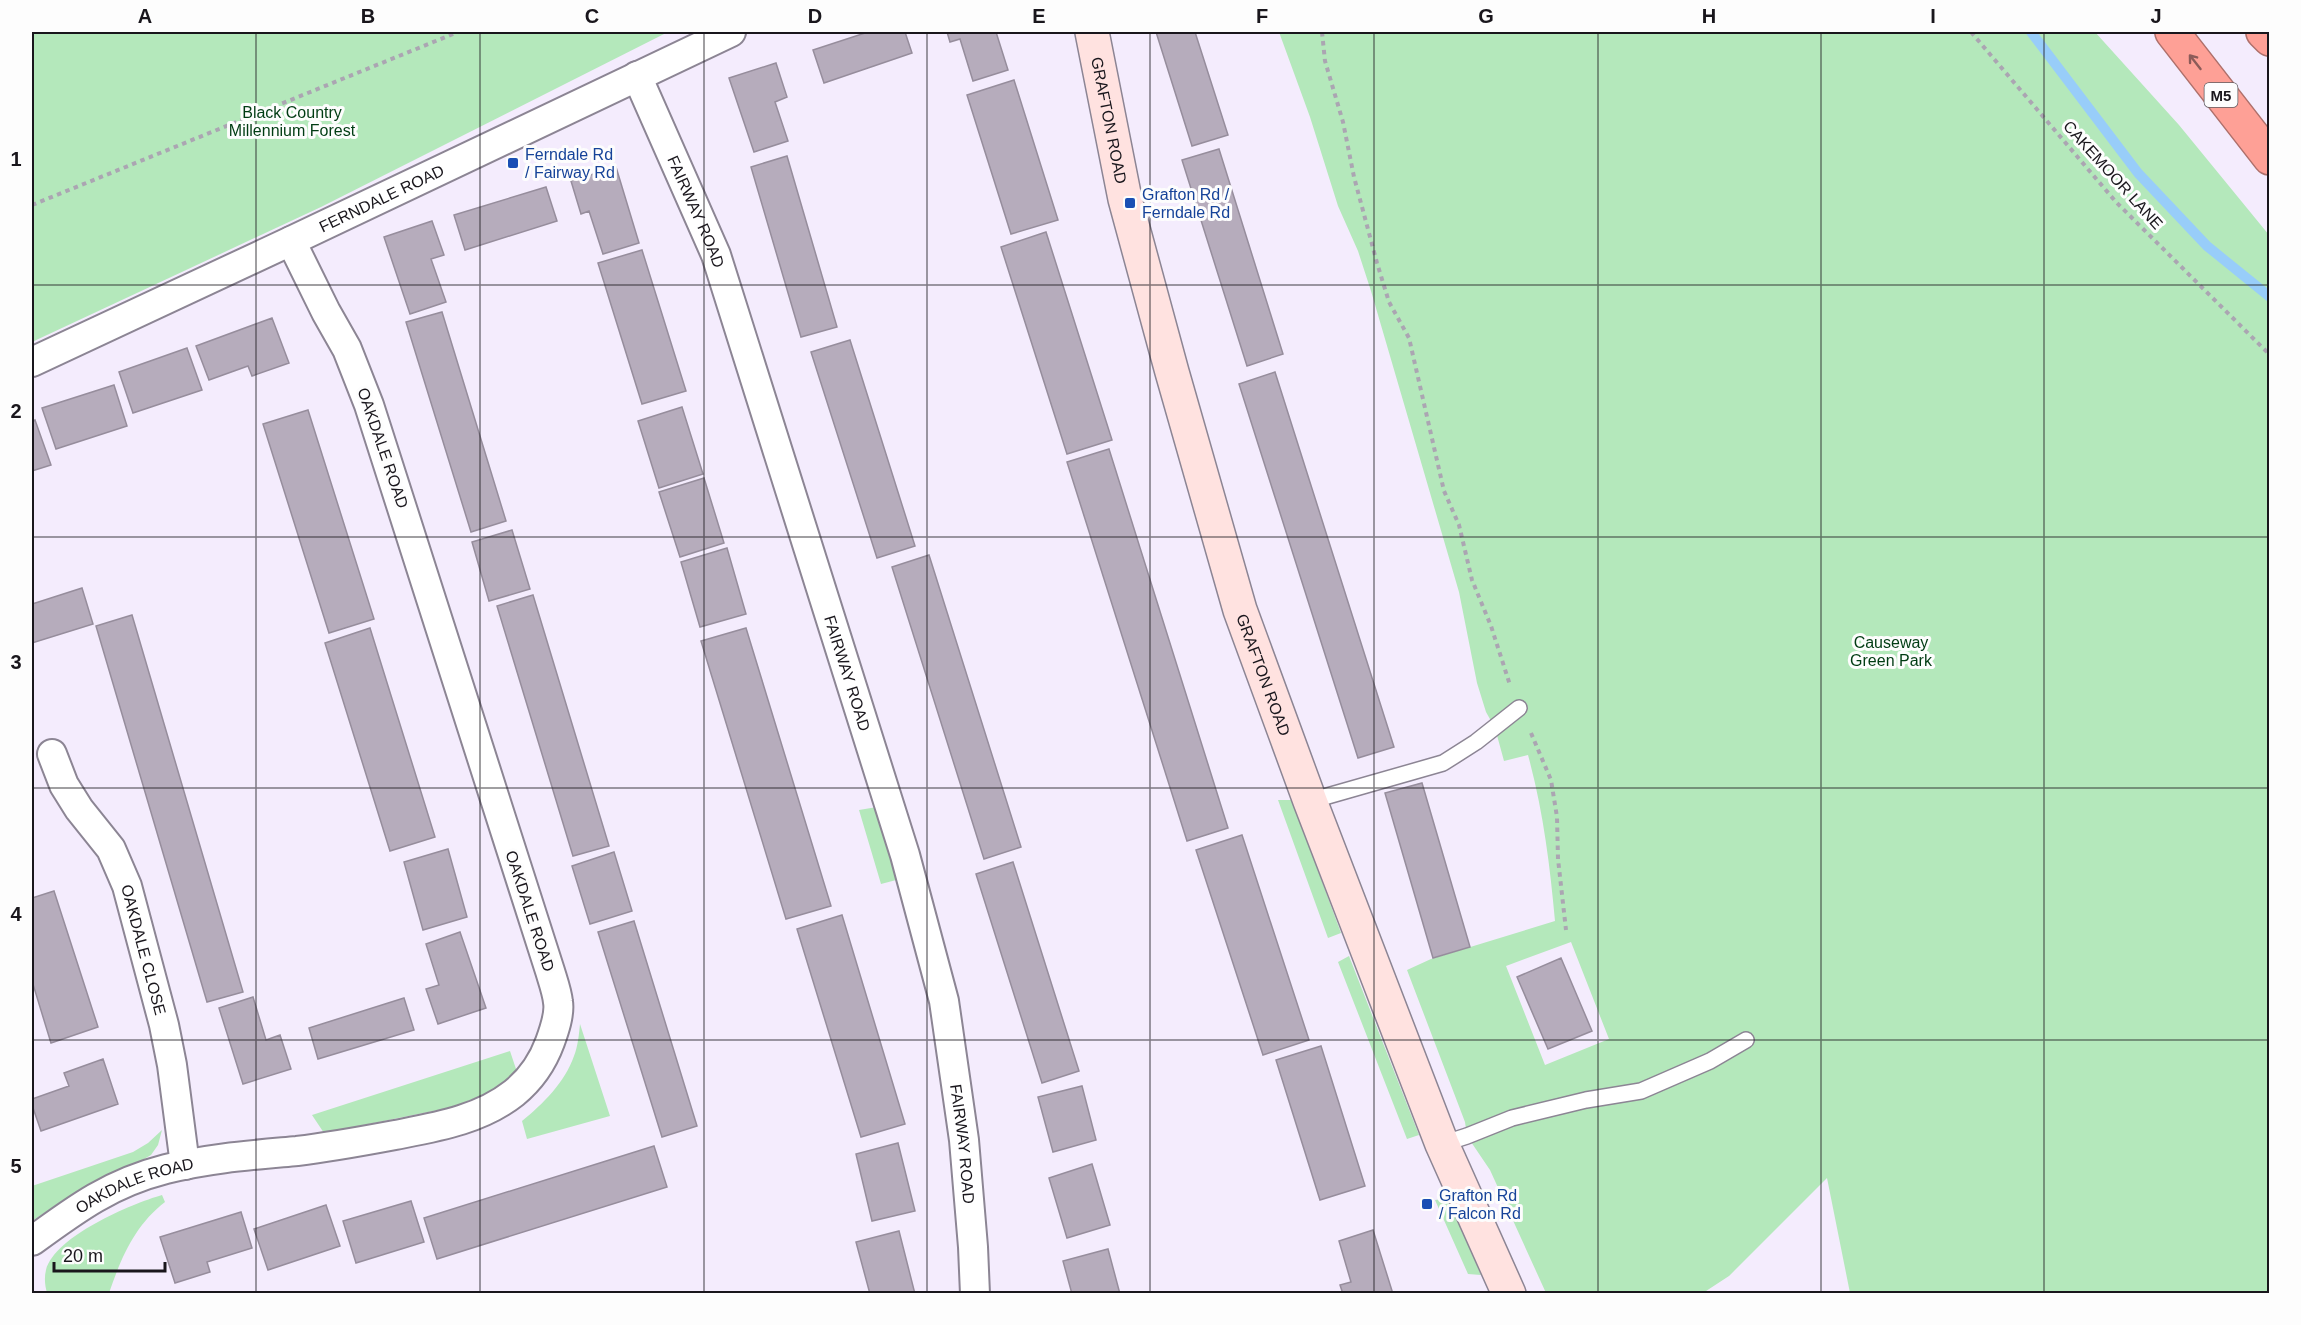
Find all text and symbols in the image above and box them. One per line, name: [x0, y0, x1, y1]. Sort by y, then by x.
text: A: [138, 5, 152, 27]
text: B: [361, 5, 375, 27]
text: C: [585, 5, 599, 27]
text: D: [808, 5, 822, 27]
text: E: [1032, 5, 1046, 27]
text: F: [1256, 5, 1268, 27]
text: G: [1478, 5, 1494, 27]
text: H: [1702, 5, 1716, 27]
text: I: [1930, 5, 1936, 27]
text: J: [2150, 5, 2162, 27]
one-way arrow: [2189, 54, 2202, 70]
street label: GRAFTON ROAD: [1089, 56, 1130, 185]
road number: M5: [2204, 83, 2238, 107]
park label: Black Country Millennium Forest: [229, 104, 356, 139]
street label: CAKEMOOR LANE: [2060, 117, 2166, 233]
place label: Ferndale Rd / Fairway Rd: [525, 146, 615, 181]
text: 1: [10, 148, 22, 170]
street label: FAIRWAY ROAD: [665, 153, 728, 270]
marker: Ferndale Rd / Fairway Rd: [506, 156, 520, 170]
street label: FERNDALE ROAD: [316, 161, 447, 235]
place label: Grafton Rd / Ferndale Rd: [1142, 186, 1230, 221]
marker: Grafton Rd / Ferndale Rd: [1123, 196, 1137, 210]
street label: OAKDALE ROAD: [354, 386, 412, 510]
text: 2: [10, 400, 22, 422]
street label: GRAFTON ROAD: [1234, 611, 1294, 738]
street label: FAIRWAY ROAD: [822, 613, 874, 733]
park label: Causeway Green Park: [1850, 634, 1933, 669]
text: 3: [10, 651, 22, 673]
street label: OAKDALE ROAD: [502, 848, 558, 974]
street label: OAKDALE CLOSE: [118, 883, 169, 1017]
text: 4: [10, 903, 22, 925]
street label: FAIRWAY ROAD: [948, 1083, 978, 1204]
text: 5: [10, 1155, 22, 1177]
street label: OAKDALE ROAD: [72, 1155, 195, 1216]
place label: Grafton Rd / Falcon Rd: [1439, 1187, 1521, 1222]
marker: Grafton Rd / Falcon Rd: [1420, 1197, 1434, 1211]
scale bar: [54, 1235, 165, 1273]
text: 20 m: [63, 1246, 103, 1266]

